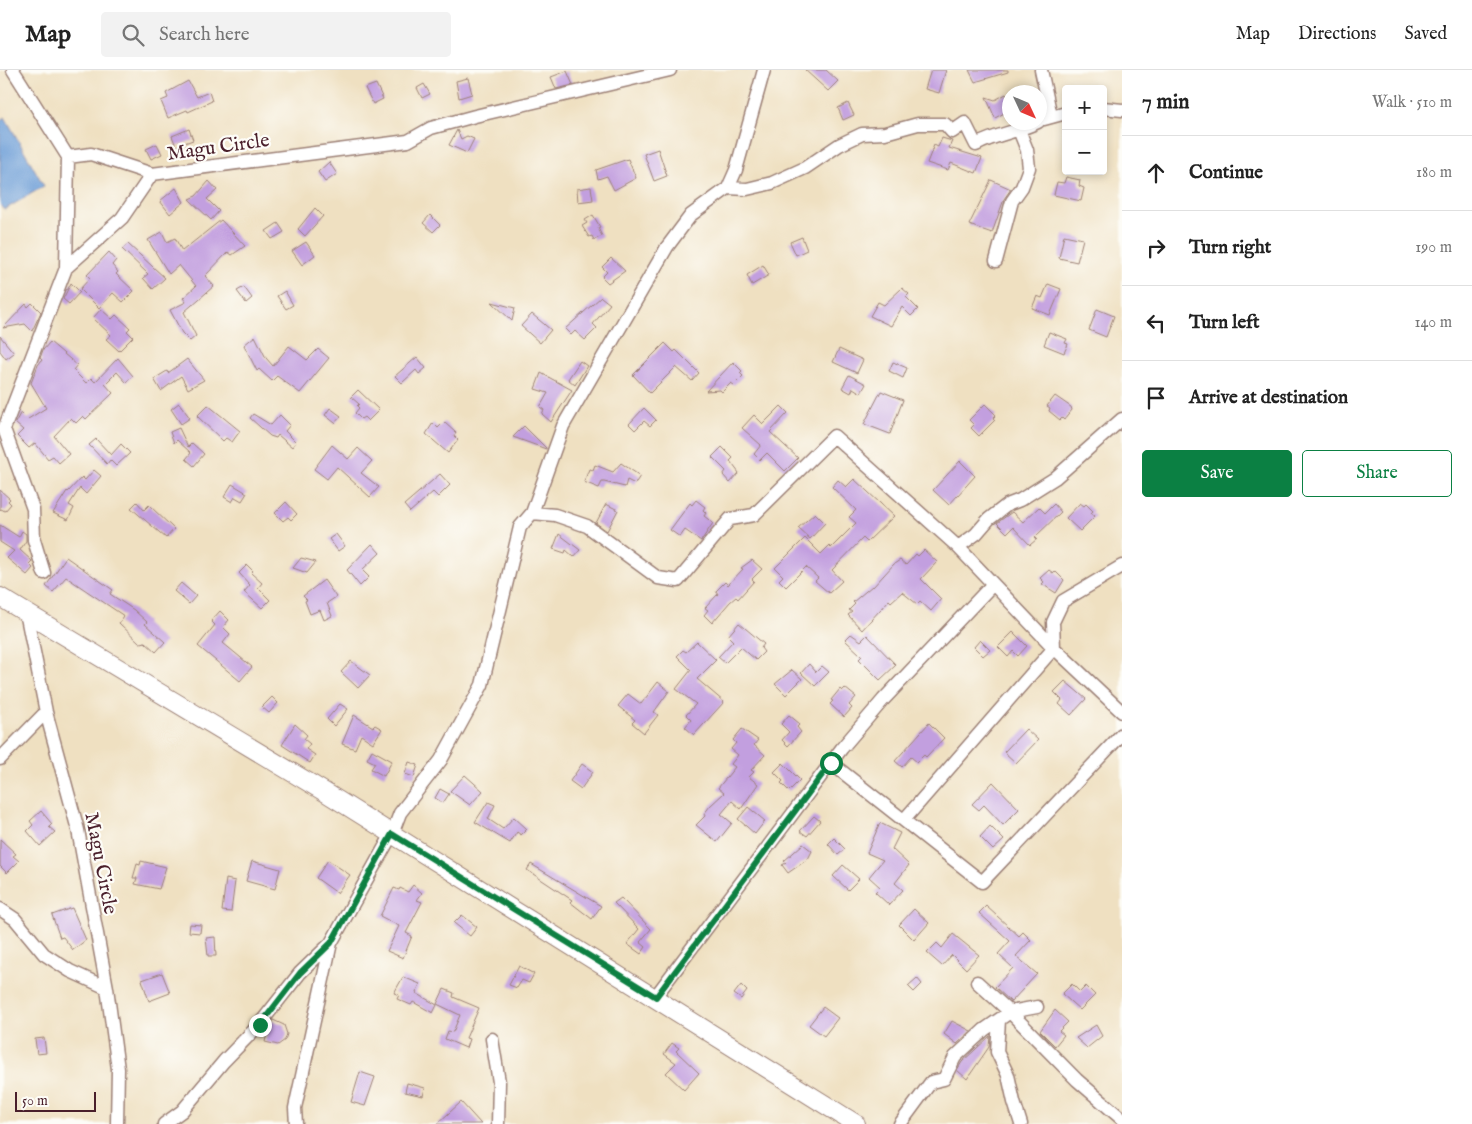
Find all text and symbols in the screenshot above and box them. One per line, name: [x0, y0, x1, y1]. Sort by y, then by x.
search box: [101, 12, 451, 57]
text: Map: [25, 19, 71, 50]
icon: search: [119, 21, 147, 49]
text: Search here: [159, 23, 250, 47]
text: Map: [1236, 23, 1270, 46]
text: Directions: [1298, 23, 1376, 46]
text: Saved: [1404, 23, 1447, 46]
north arrow: [1002, 85, 1047, 130]
map controls: [1062, 85, 1107, 175]
button: +: [1062, 85, 1107, 130]
text: 7 min: [1142, 89, 1189, 116]
text: Walk · 510 m: [1372, 93, 1452, 113]
street label: Magu Circle: [165, 128, 271, 167]
button: −: [1062, 130, 1107, 175]
icon: ahead: [1142, 159, 1170, 187]
text: Continue: [1189, 161, 1263, 185]
text: 180 m: [1416, 163, 1452, 183]
icon: right: [1142, 234, 1170, 262]
text: Turn right: [1189, 236, 1271, 260]
text: 190 m: [1415, 238, 1452, 258]
icon: left: [1142, 309, 1170, 337]
text: Turn left: [1189, 311, 1260, 335]
text: 140 m: [1414, 313, 1452, 333]
icon: arrive: [1142, 384, 1170, 412]
text: Arrive at destination: [1189, 386, 1348, 410]
button: Save: [1142, 450, 1292, 497]
button: Share: [1302, 450, 1452, 497]
route start: [820, 752, 843, 775]
street label: Magu Circle: [78, 810, 123, 916]
route end: [249, 1014, 272, 1037]
scale bar: [15, 1089, 96, 1112]
text: 50 m: [22, 1092, 48, 1110]

